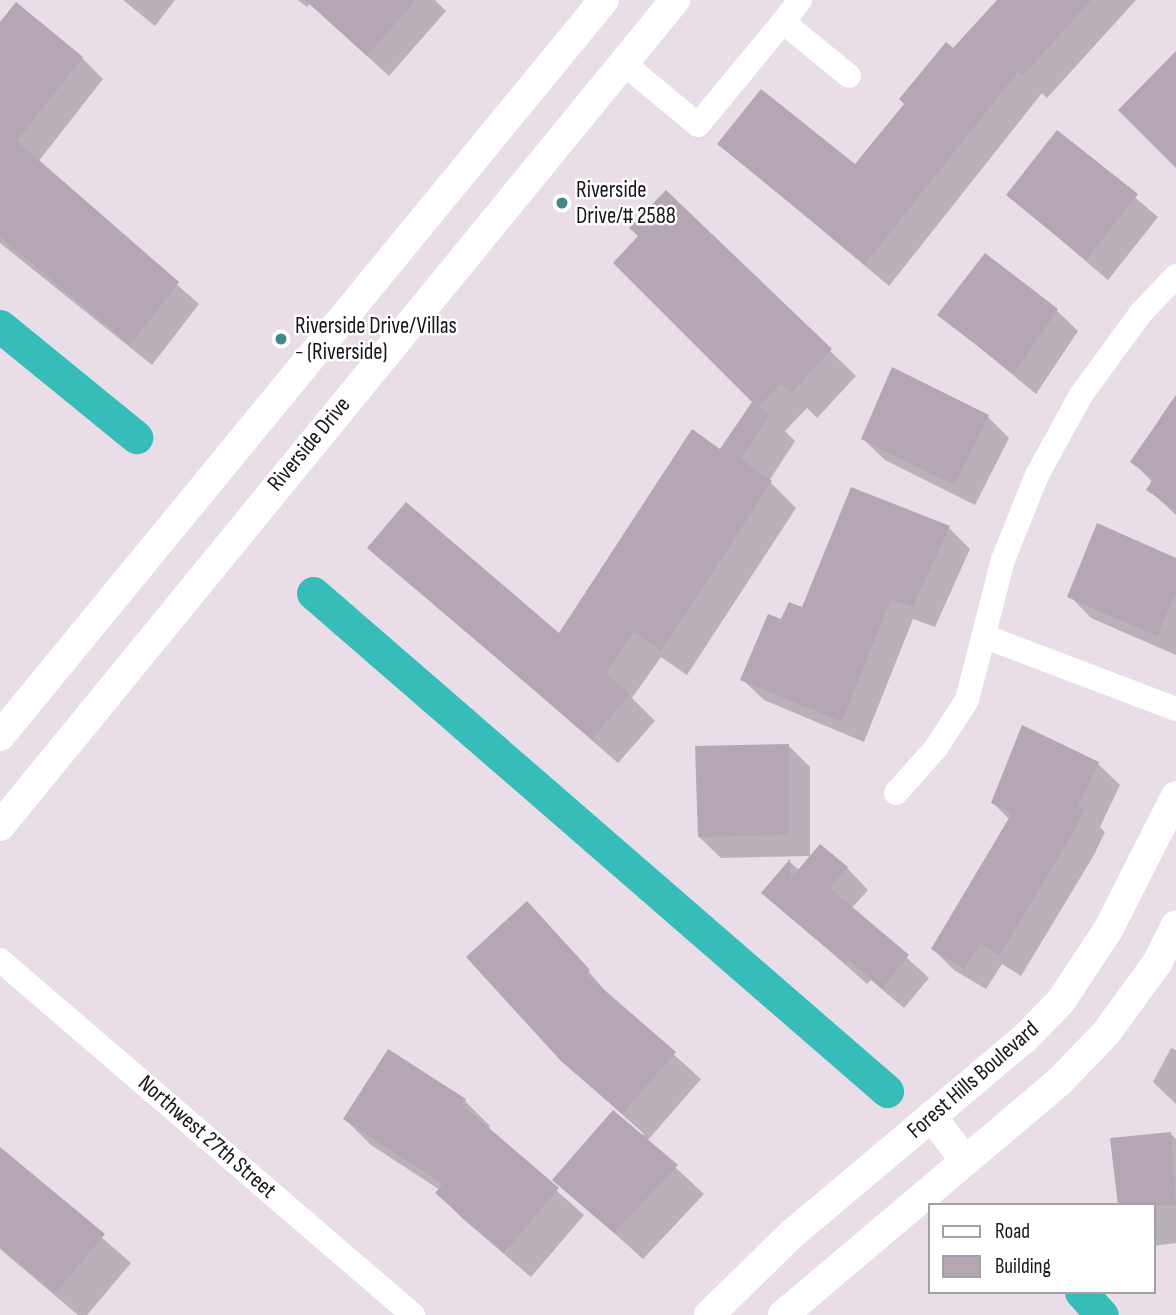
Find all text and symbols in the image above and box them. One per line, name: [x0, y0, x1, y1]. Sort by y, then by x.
place label: Riverside Drive/# 2588: [576, 176, 676, 230]
marker: Riverside Drive/# 2588: [554, 195, 570, 211]
place label: Riverside Drive/Villas - (Riverside): [295, 312, 457, 366]
marker: Riverside Drive/Villas - (Riverside): [273, 331, 289, 347]
street label: Riverside Drive: [262, 391, 356, 497]
street label: Forest Hills Boulevard: [902, 1016, 1044, 1144]
street label: Northwest 27th Street: [132, 1070, 282, 1204]
legend: [928, 1203, 1155, 1294]
text: Road: [995, 1219, 1030, 1244]
text: Building: [995, 1254, 1051, 1279]

